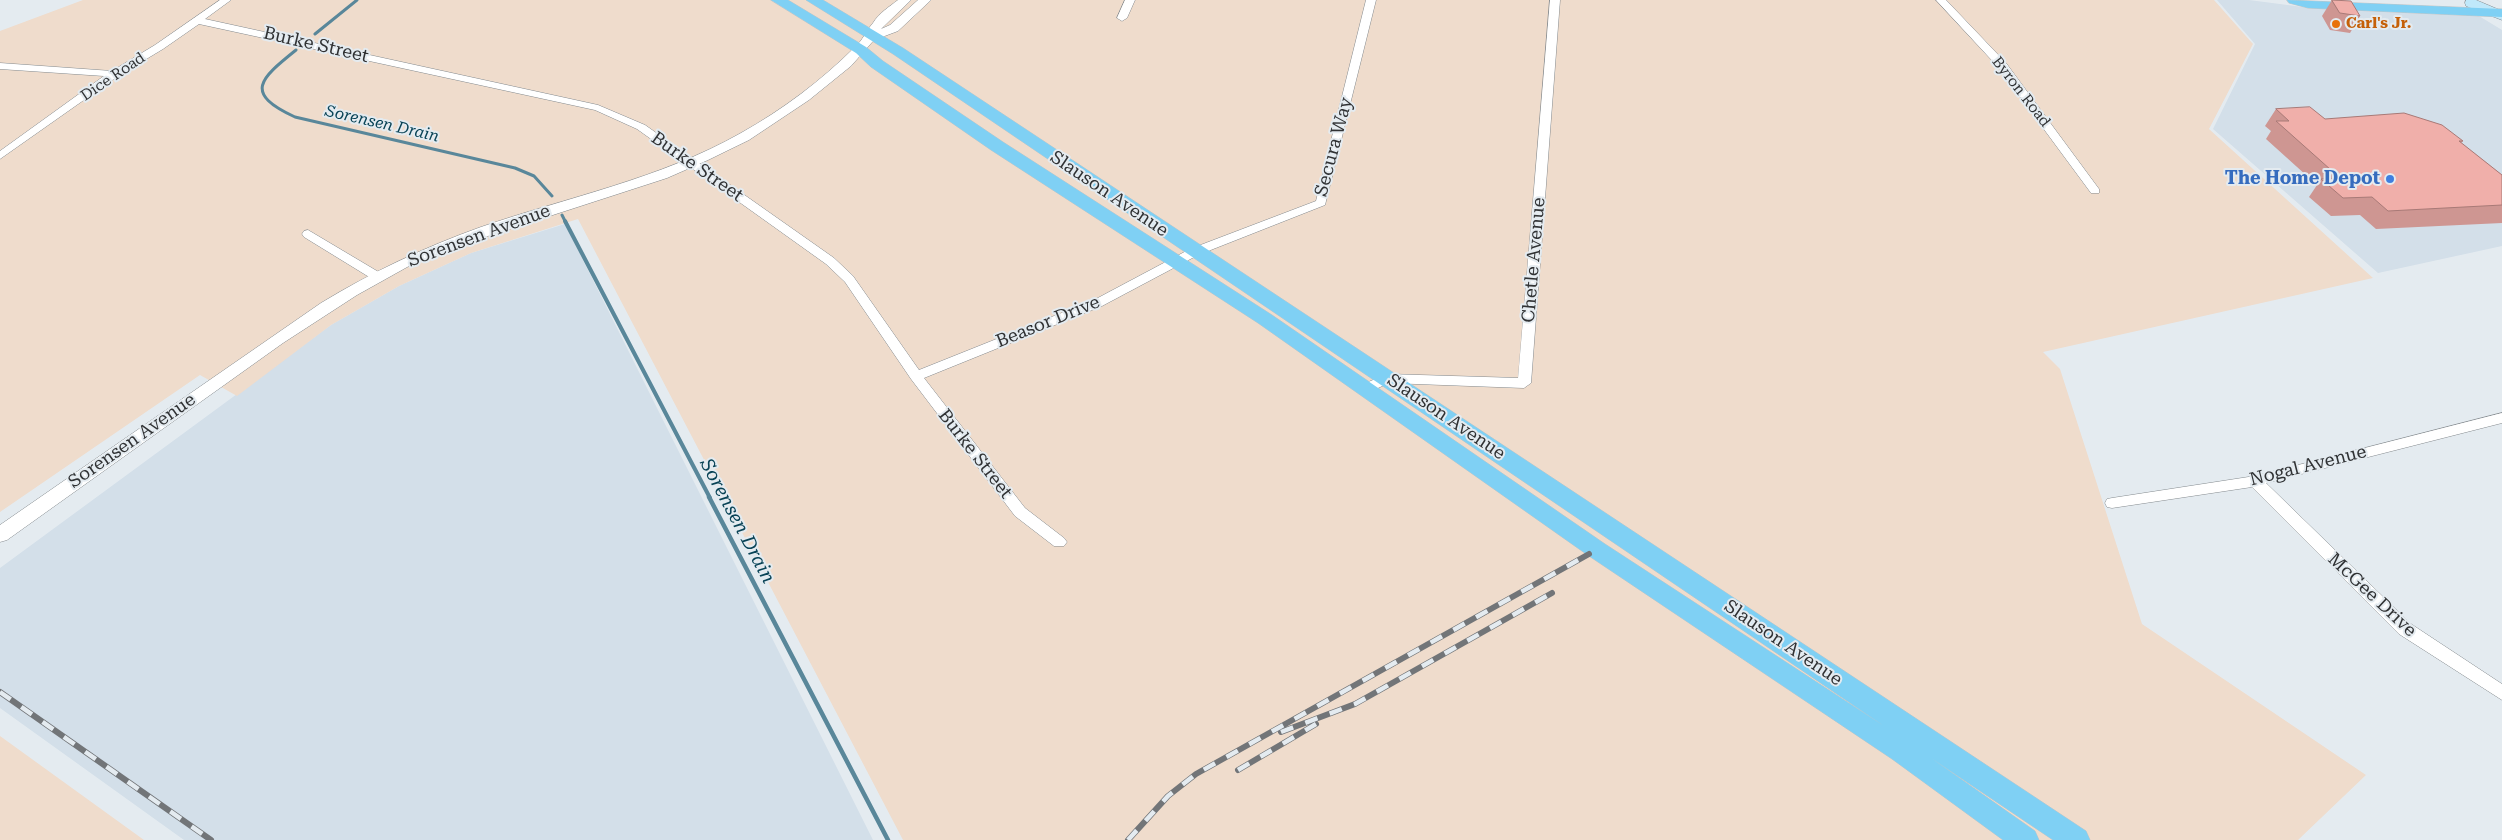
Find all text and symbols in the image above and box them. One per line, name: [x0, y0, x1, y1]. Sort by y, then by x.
place label: Carl's Jr.: [2346, 15, 2411, 33]
marker: Carl's Jr.: [2330, 18, 2342, 30]
street label: Burke Street: [261, 22, 371, 68]
street label: Dice Road: [77, 49, 149, 105]
street label: Byron Road: [1988, 53, 2054, 131]
street label: Secura Way: [1310, 95, 1358, 199]
water label: Sorensen Drain: [323, 102, 441, 146]
street label: Burke Street: [647, 127, 747, 207]
street label: Slauson Avenue: [1046, 146, 1172, 242]
place label: The Home Depot: [2225, 168, 2380, 190]
marker: The Home Depot: [2384, 173, 2396, 185]
street label: Chetle Avenue: [1518, 196, 1550, 324]
street label: Sorensen Avenue: [405, 200, 553, 272]
street label: Beasor Drive: [993, 291, 1103, 353]
street label: Slauson Avenue: [1383, 369, 1509, 465]
street label: Sorensen Avenue: [64, 389, 200, 493]
street label: Burke Street: [933, 405, 1017, 503]
street label: Nogal Avenue: [2247, 441, 2369, 491]
water label: Sorensen Drain: [695, 455, 779, 587]
street label: McGee Drive: [2323, 549, 2421, 641]
street label: Slauson Avenue: [1720, 595, 1846, 691]

